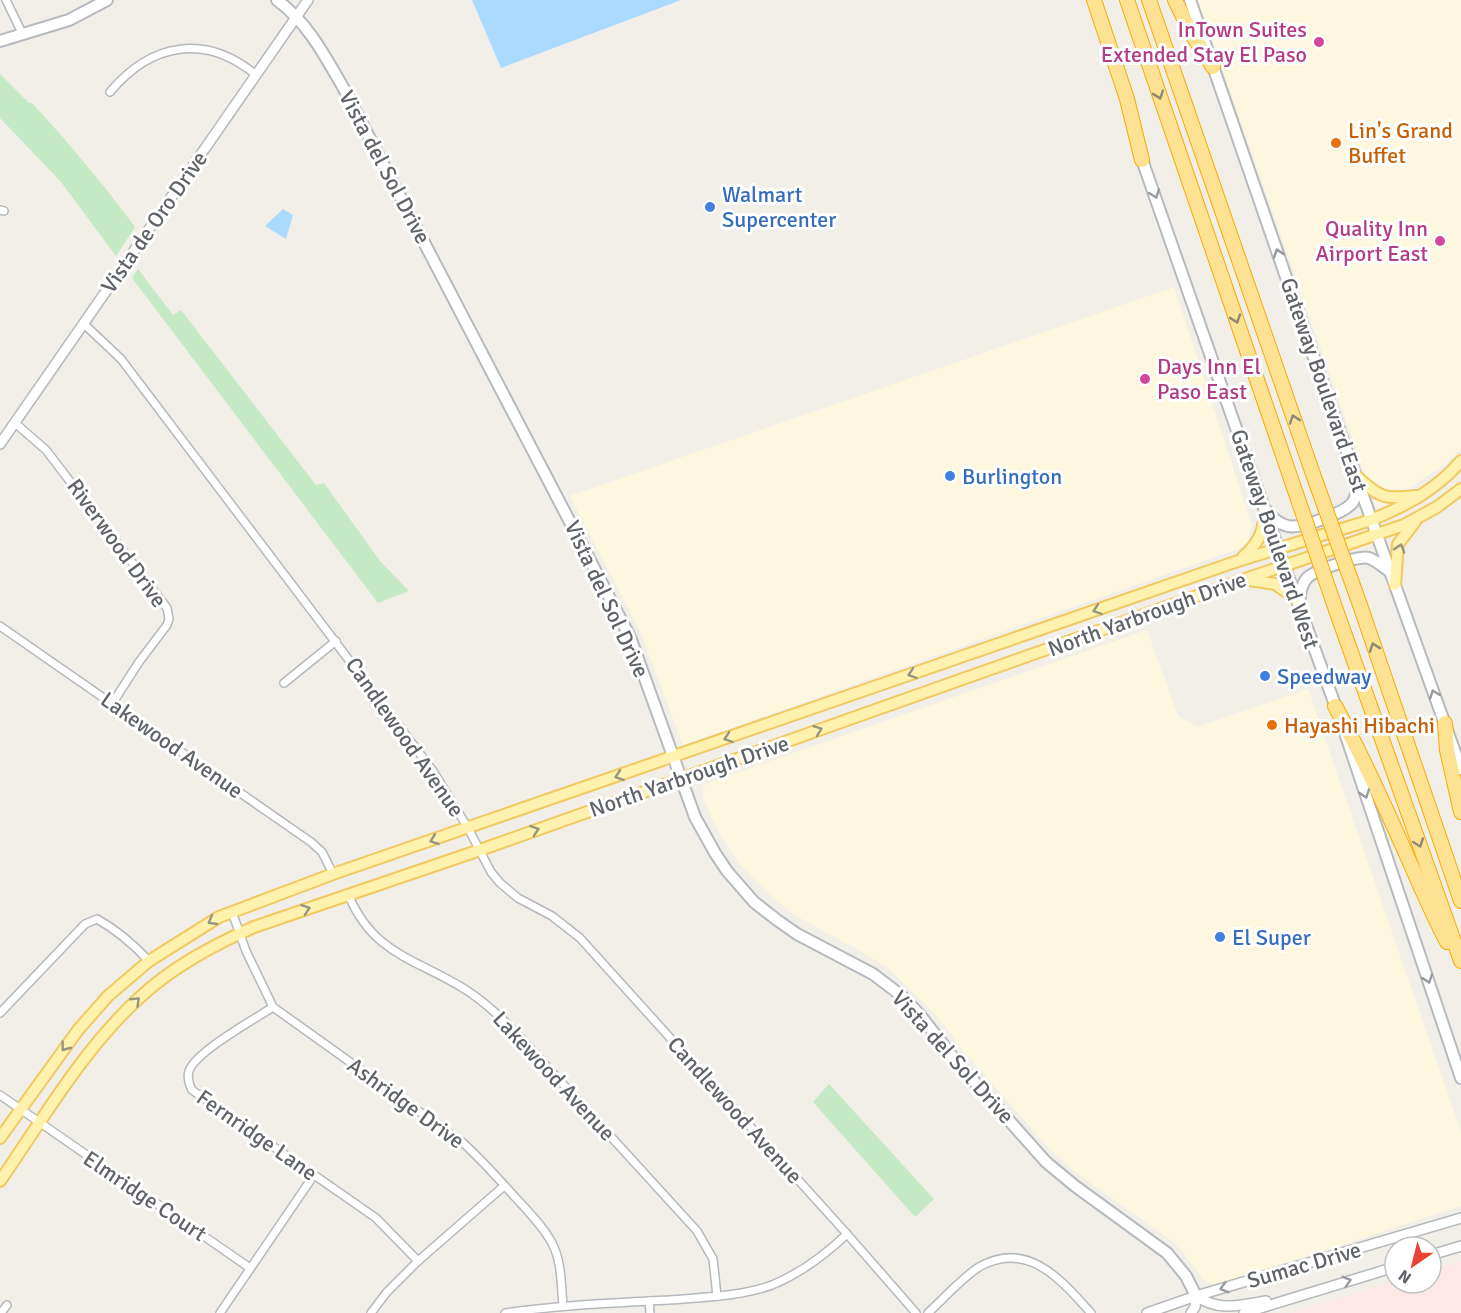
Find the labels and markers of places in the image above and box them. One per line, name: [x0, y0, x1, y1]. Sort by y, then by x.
place label: InTown Suites Extended Stay El Paso: [1101, 16, 1307, 68]
marker: InTown Suites Extended Stay El Paso: [1312, 35, 1326, 49]
place label: Lin's Grand Buffet: [1348, 117, 1453, 169]
marker: Lin's Grand Buffet: [1329, 136, 1343, 150]
place label: Walmart Supercenter: [722, 181, 836, 233]
marker: Walmart Supercenter: [703, 200, 717, 214]
place label: Quality Inn Airport East: [1316, 215, 1428, 267]
marker: Quality Inn Airport East: [1433, 234, 1447, 248]
place label: Days Inn El Paso East: [1157, 353, 1261, 405]
marker: Days Inn El Paso East: [1138, 372, 1152, 386]
place label: Burlington: [962, 463, 1062, 490]
marker: Burlington: [943, 469, 957, 483]
place label: Speedway: [1277, 663, 1372, 690]
marker: Speedway: [1258, 669, 1272, 683]
place label: Hayashi Hibachi: [1284, 712, 1435, 739]
marker: Hayashi Hibachi: [1265, 718, 1279, 732]
place label: El Super: [1232, 924, 1311, 951]
marker: El Super: [1213, 930, 1227, 944]

